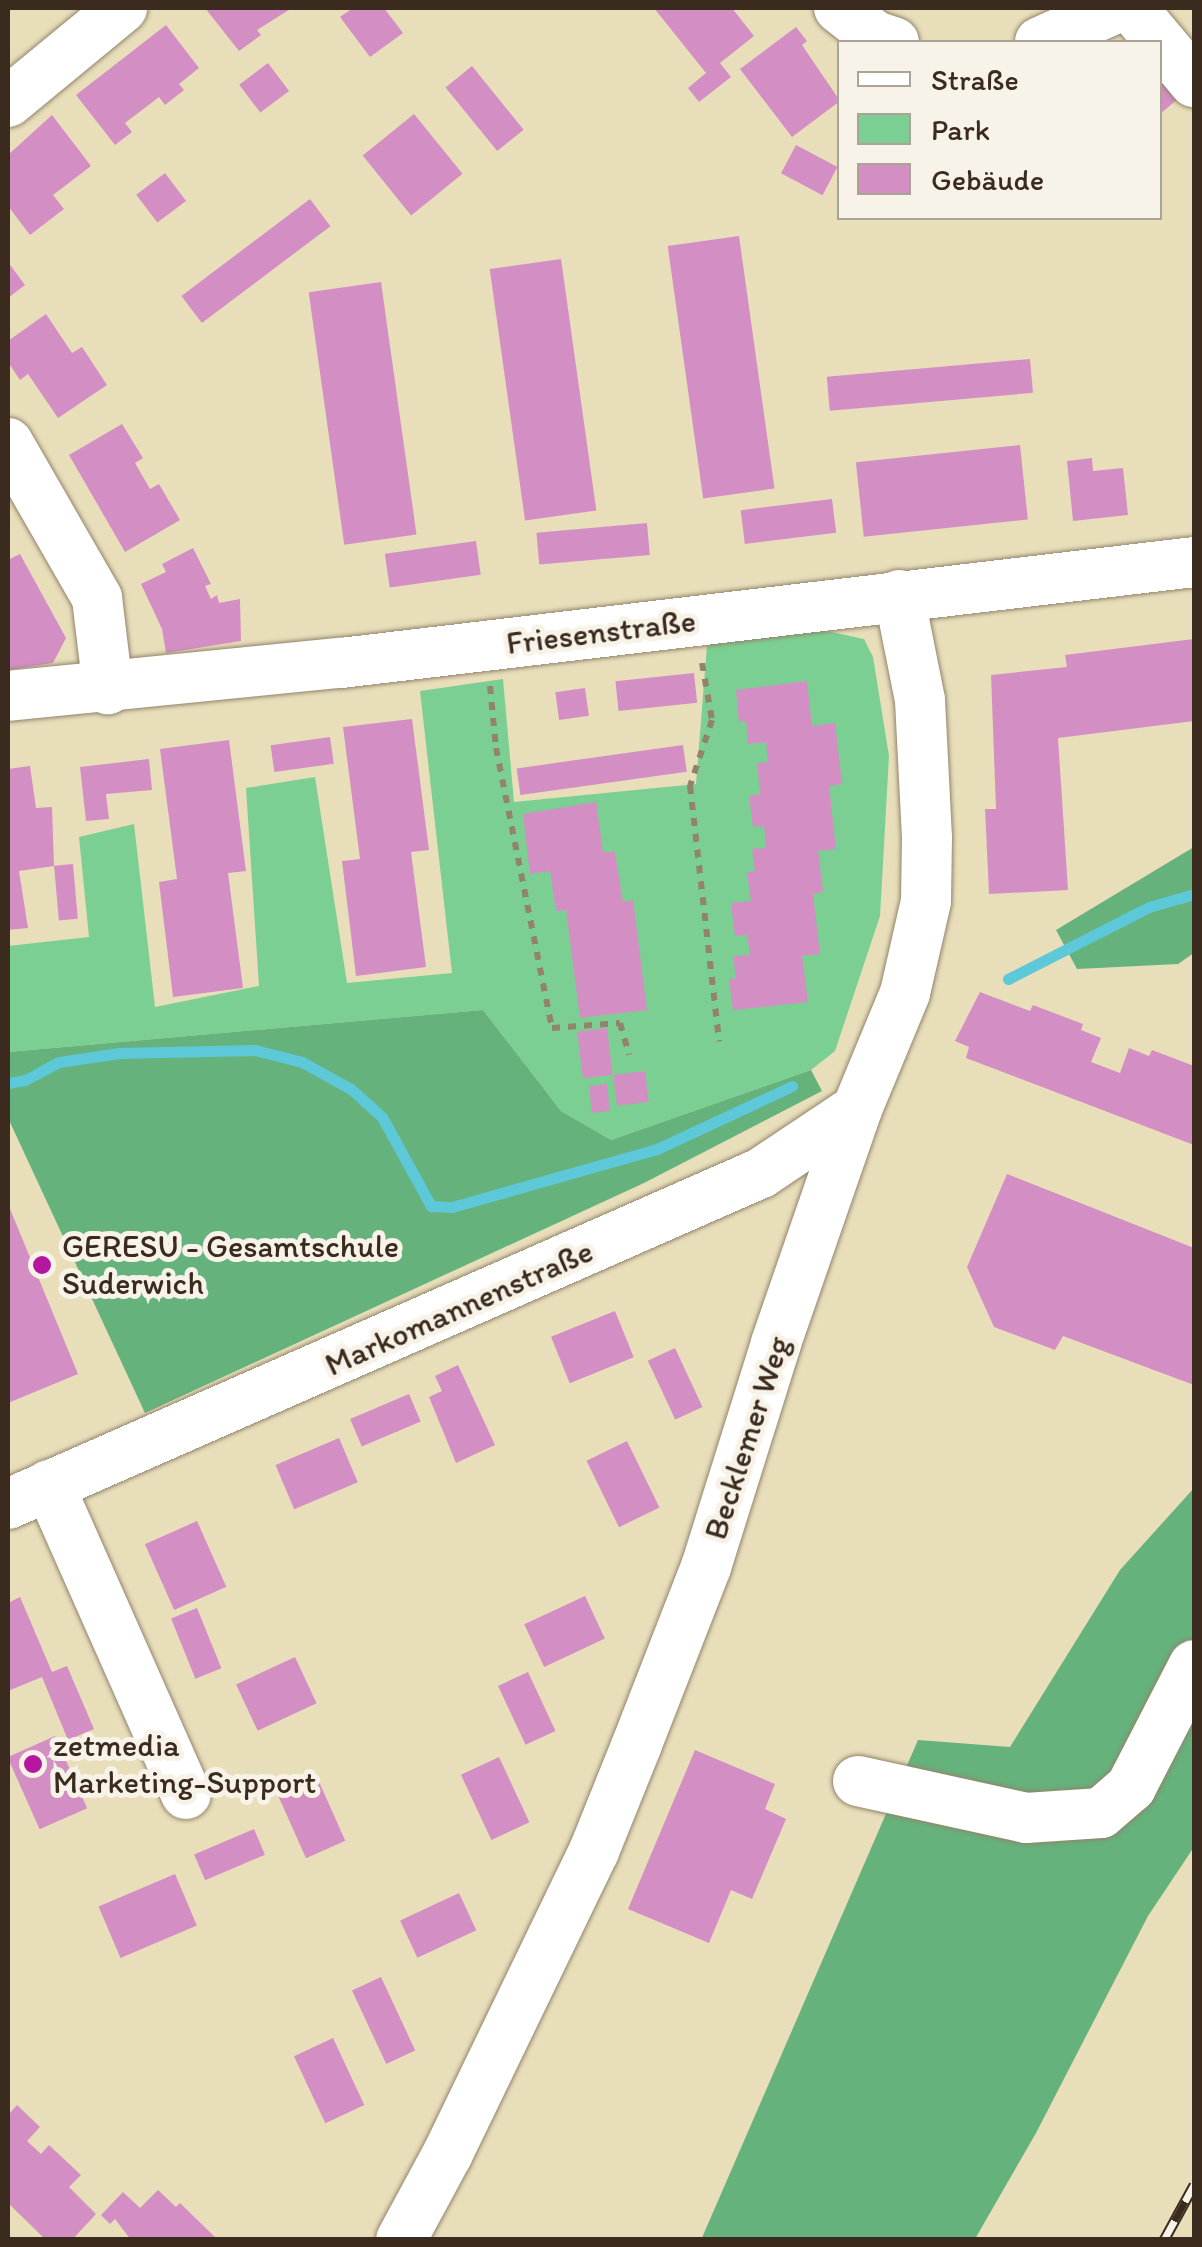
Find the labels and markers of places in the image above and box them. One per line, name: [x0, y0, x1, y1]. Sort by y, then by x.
place label: GERESU - Gesamtschule Suderwich: [62, 1228, 399, 1303]
marker: GERESU - Gesamtschule Suderwich: [31, 1254, 53, 1276]
place label: zetmedia Marketing-Support: [53, 1727, 316, 1802]
marker: zetmedia Marketing-Support: [22, 1753, 44, 1775]

